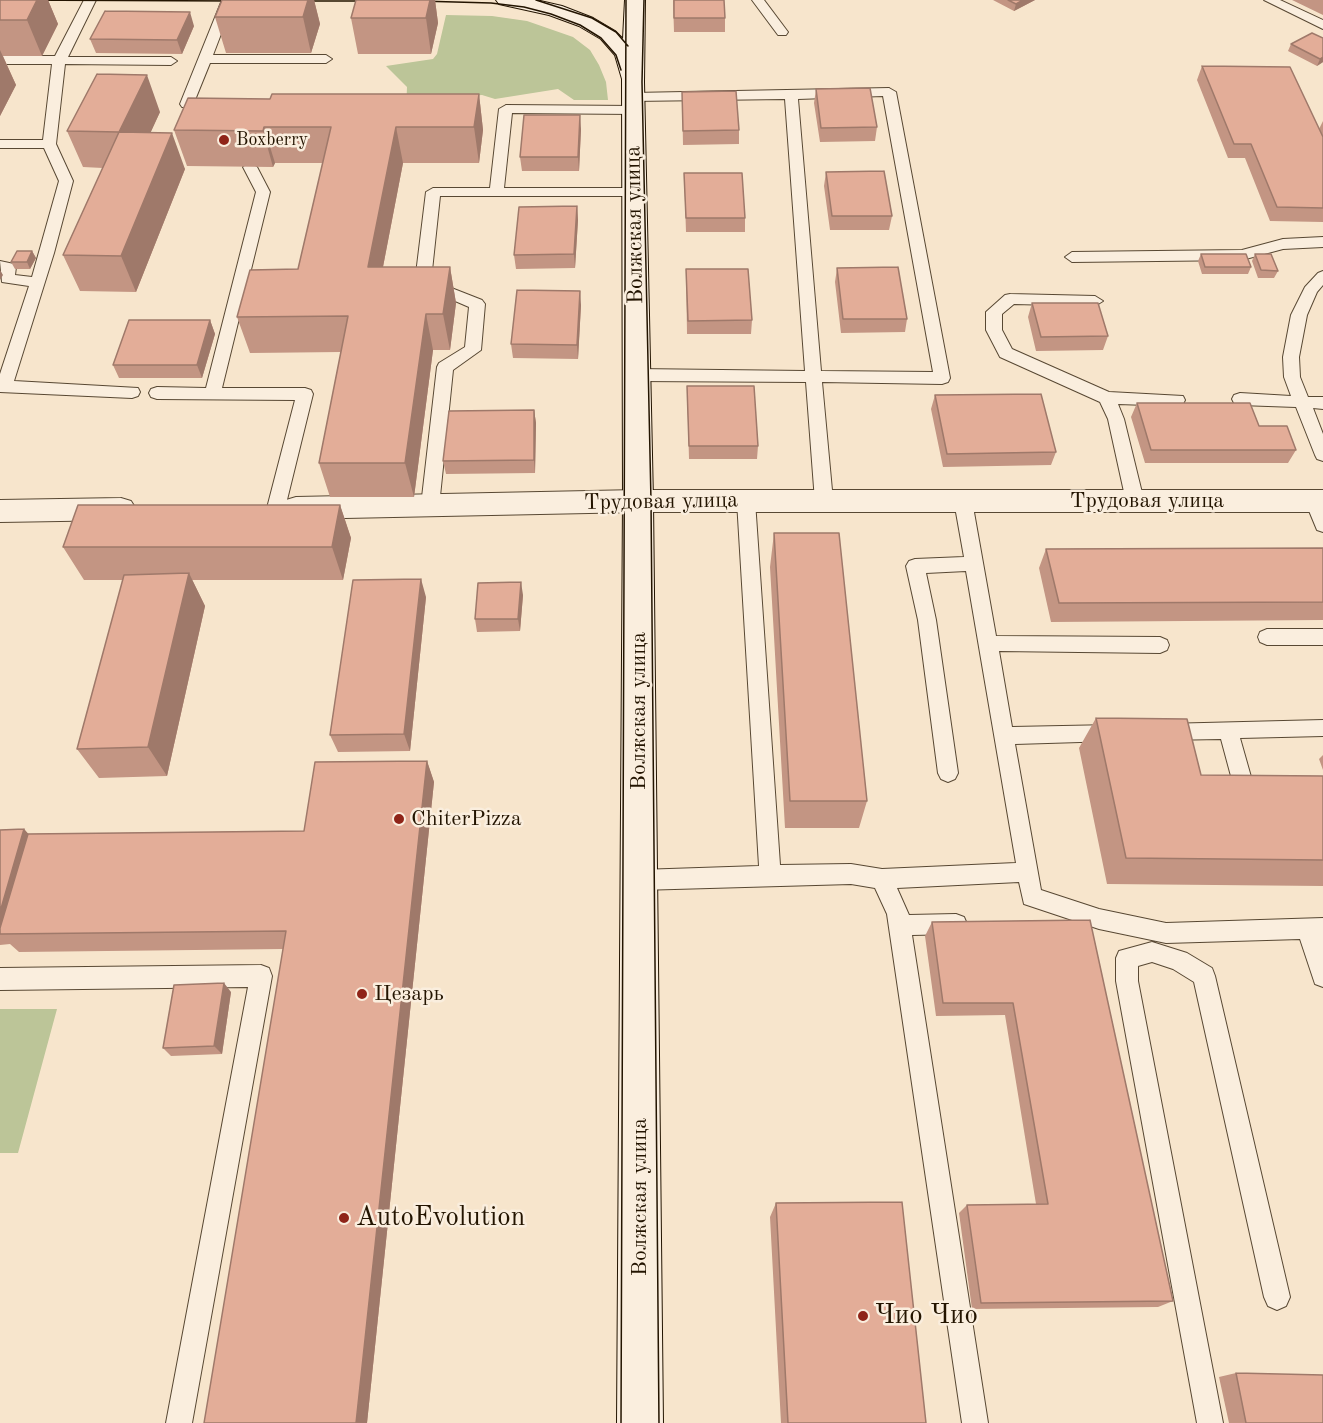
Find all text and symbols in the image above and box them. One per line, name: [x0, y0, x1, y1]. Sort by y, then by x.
place label: Boxberry: [236, 129, 308, 151]
marker: Boxberry: [217, 133, 231, 147]
street label: Волжская улица: [620, 146, 650, 304]
street label: Трудовая улица: [584, 487, 738, 517]
street label: Трудовая улица: [1070, 488, 1224, 514]
street label: Волжская улица: [626, 632, 652, 790]
place label: ChiterPizza: [411, 806, 522, 832]
marker: ChiterPizza: [392, 812, 406, 826]
place label: Цезарь: [374, 981, 444, 1007]
marker: Цезарь: [355, 987, 369, 1001]
street label: Волжская улица: [627, 1118, 653, 1276]
place label: AutoEvolution: [356, 1202, 525, 1234]
marker: AutoEvolution: [337, 1211, 351, 1225]
place label: Чио Чио: [875, 1300, 978, 1332]
marker: Чио Чио: [856, 1309, 870, 1323]

